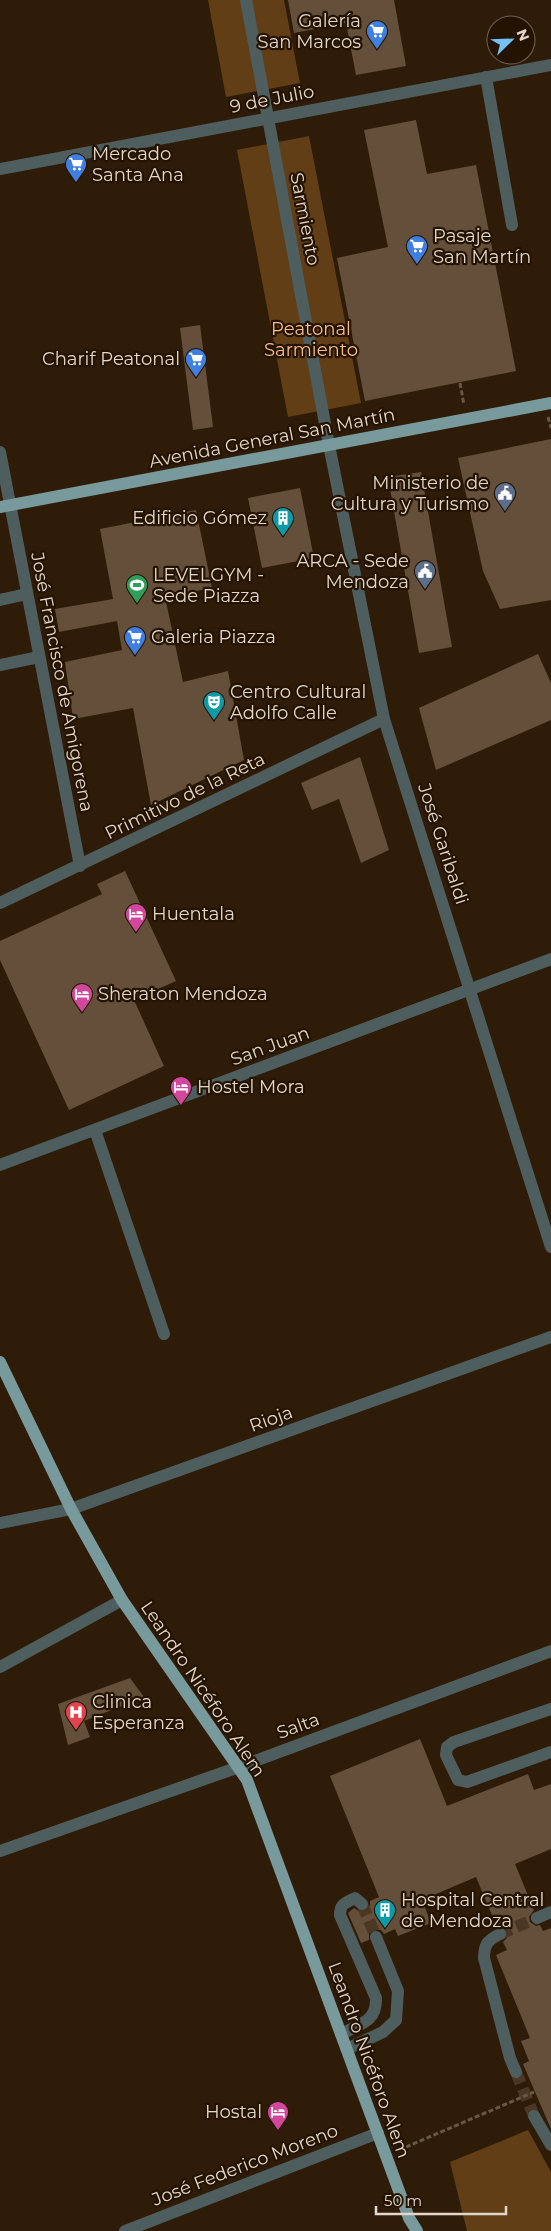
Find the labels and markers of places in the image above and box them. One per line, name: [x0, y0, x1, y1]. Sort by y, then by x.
place label: Galería San Marcos: [258, 10, 361, 53]
supermarket icon: Galería San Marcos: [365, 19, 389, 50]
place label: Mercado Santa Ana: [92, 143, 184, 186]
supermarket icon: Mercado Santa Ana: [64, 152, 88, 183]
place label: Pasaje San Martín: [433, 225, 531, 268]
supermarket icon: Pasaje San Martín: [405, 234, 429, 265]
supermarket icon: Charif Peatonal: [184, 347, 208, 378]
place label: Charif Peatonal: [42, 348, 180, 370]
place label: Ministerio de Cultura y Turismo: [331, 472, 489, 515]
public building icon: Ministerio de Cultura y Turismo: [493, 481, 517, 512]
building icon: Edificio Gómez: [271, 506, 295, 537]
place label: Edificio Gómez: [132, 507, 267, 529]
place label: ARCA - Sede Mendoza: [296, 550, 409, 593]
public building icon: ARCA - Sede Mendoza: [413, 559, 437, 590]
place label: LEVELGYM - Sede Piazza: [153, 564, 264, 607]
sports icon: LEVELGYM - Sede Piazza: [125, 573, 149, 604]
supermarket icon: Galeria Piazza: [123, 625, 147, 656]
place label: Galeria Piazza: [151, 626, 276, 648]
place label: Centro Cultural Adolfo Calle: [230, 681, 366, 724]
theatre icon: Centro Cultural Adolfo Calle: [202, 690, 226, 721]
hotel icon: Huentala: [124, 902, 148, 933]
place label: Huentala: [152, 903, 235, 925]
hotel icon: Sheraton Mendoza: [70, 982, 94, 1013]
place label: Sheraton Mendoza: [98, 983, 268, 1005]
hotel icon: Hostel Mora: [169, 1075, 193, 1106]
place label: Hostel Mora: [197, 1076, 305, 1098]
place label: Clinica Esperanza: [92, 1691, 185, 1734]
hospital icon: Clinica Esperanza: [64, 1700, 88, 1731]
place label: Hospital Central de Mendoza: [401, 1889, 544, 1932]
building icon: Hospital Central de Mendoza: [373, 1898, 397, 1929]
hotel icon: Hostal: [266, 2100, 290, 2131]
place label: Hostal: [205, 2101, 262, 2123]

